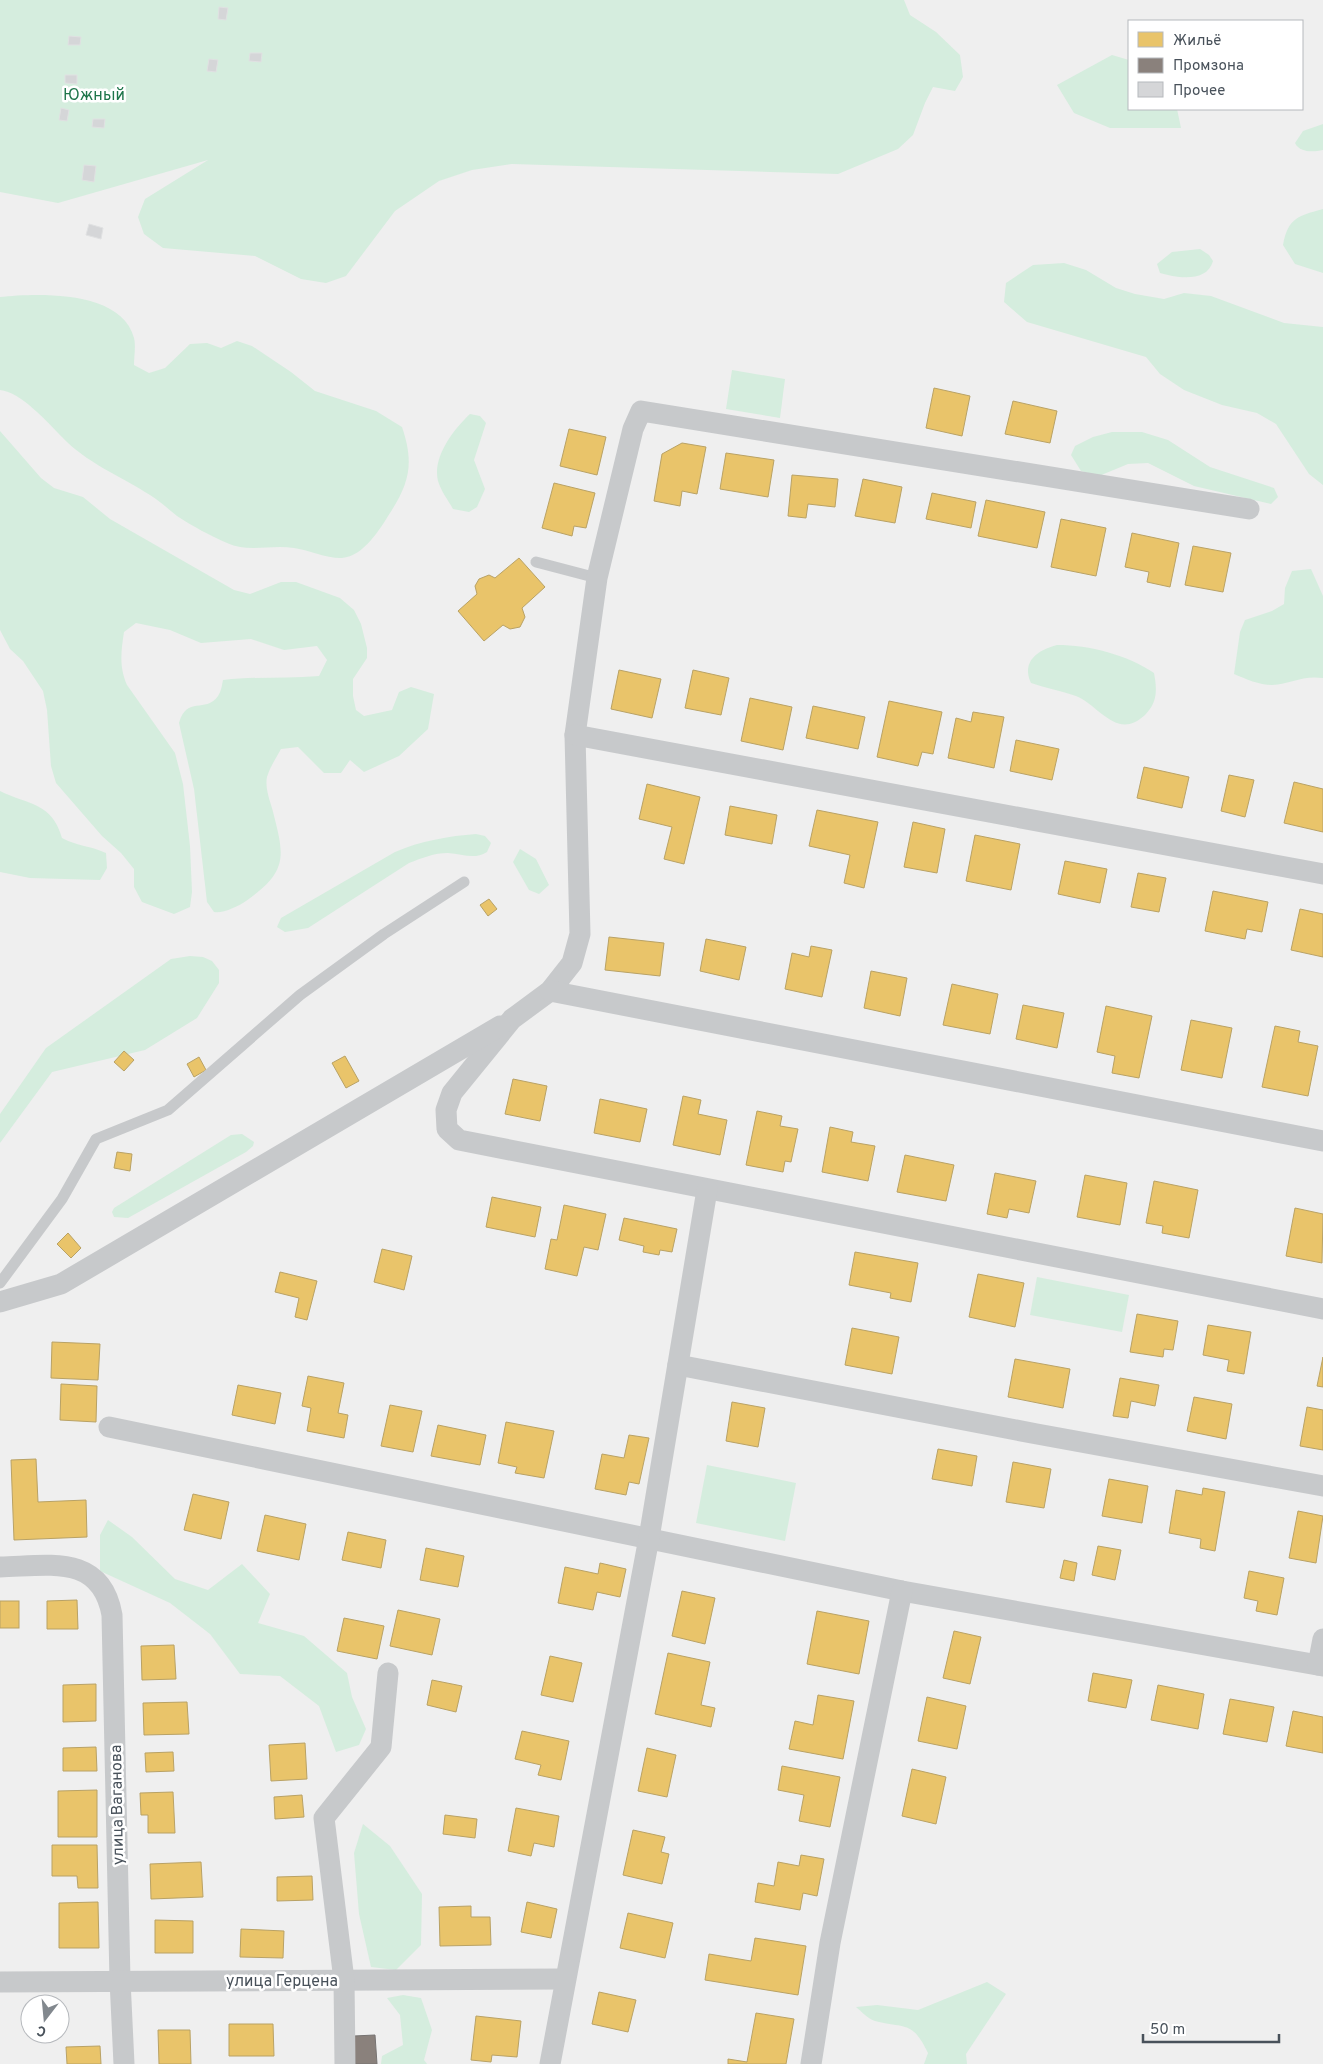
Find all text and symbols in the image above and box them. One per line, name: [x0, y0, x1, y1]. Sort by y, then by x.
legend: [1128, 20, 1303, 110]
text: Жильё: [1173, 32, 1221, 51]
text: Промзона: [1173, 57, 1244, 76]
text: Прочее: [1173, 82, 1225, 101]
park label: Южный: [63, 86, 125, 106]
street label: улица Ваганова: [107, 1745, 129, 1865]
street label: улица Герцена: [226, 1972, 338, 1992]
north arrow: [20, 1994, 70, 2044]
scale bar: [1143, 2012, 1279, 2044]
text: С: [35, 2021, 48, 2039]
text: 50 m: [1150, 2021, 1185, 2040]

